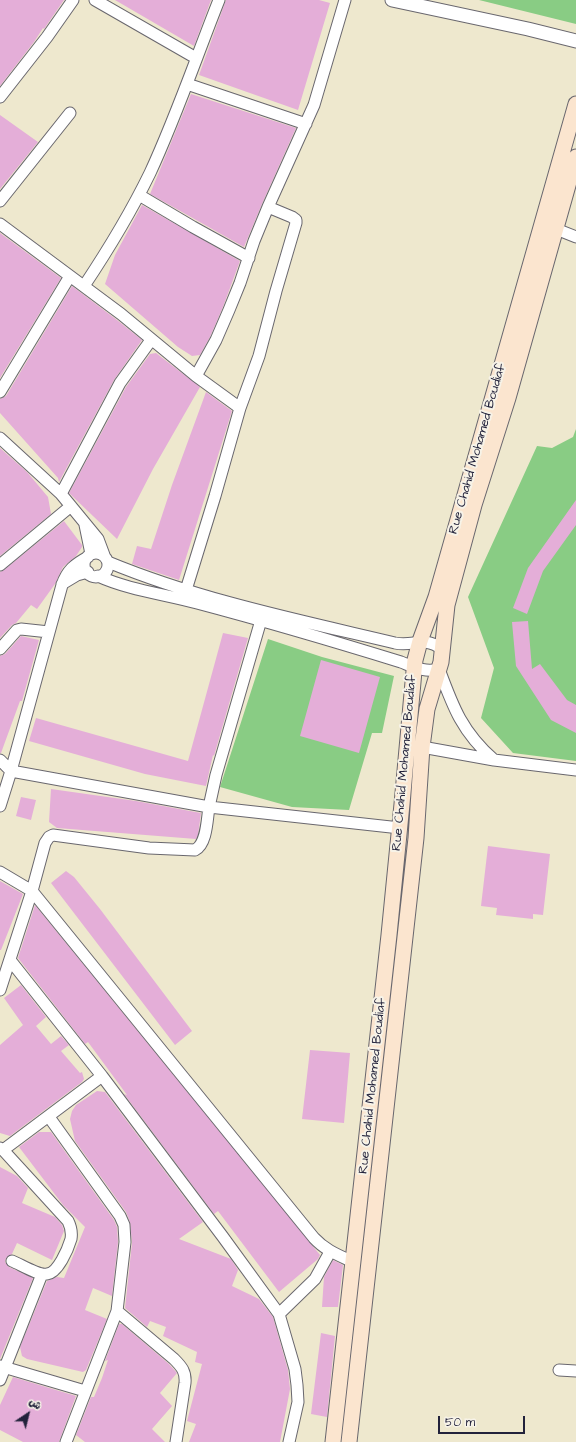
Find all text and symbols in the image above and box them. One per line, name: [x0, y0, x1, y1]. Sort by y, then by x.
street label: Rue Chahid Mohamed Boudiaf: [446, 362, 510, 536]
street label: Rue Chahid Mohamed Boudiaf: [390, 674, 420, 852]
street label: Rue Chahid Mohamed Boudiaf: [356, 997, 390, 1175]
north arrow: [8, 1394, 48, 1434]
text: ش: [26, 1394, 44, 1413]
scale bar: [440, 1408, 527, 1434]
text: 50 m: [445, 1414, 475, 1431]

